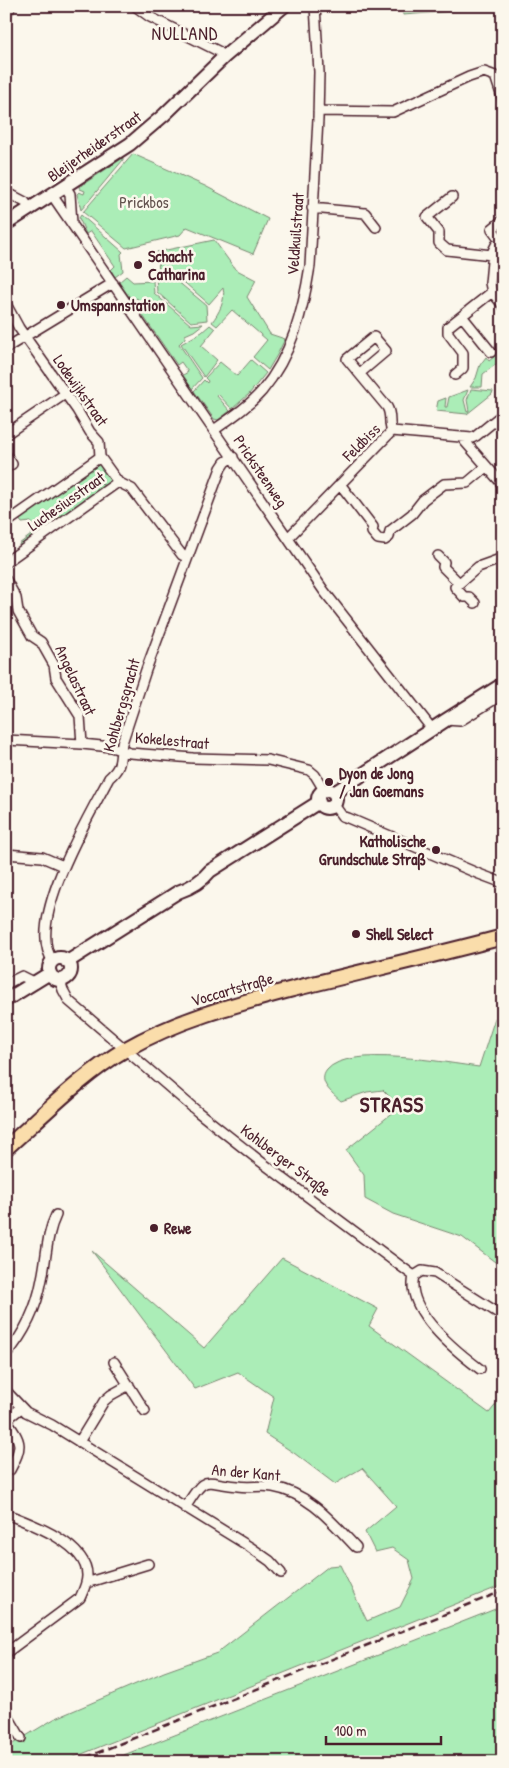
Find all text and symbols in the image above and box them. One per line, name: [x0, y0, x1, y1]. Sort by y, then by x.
district label: NULLAND: [152, 21, 218, 46]
street label: Bleijerheiderstraat: [43, 105, 146, 187]
park label: Prickbos: [119, 191, 169, 213]
street label: Veldkuilstraat: [281, 192, 309, 276]
place label: Schacht Catharina: [148, 245, 206, 285]
marker: Schacht Catharina: [132, 259, 144, 271]
place label: Umspannstation: [71, 294, 165, 317]
marker: Umspannstation: [55, 299, 67, 311]
street label: Lodewijkstraat: [48, 350, 114, 430]
street label: Feldbiss: [336, 418, 385, 467]
street label: Pricksteenweg: [229, 431, 293, 511]
street label: Luchesiusstraat: [23, 466, 110, 536]
street label: Angelastraat: [50, 641, 102, 719]
street label: Kohlbergsgracht: [97, 655, 145, 754]
street label: Kokelestraat: [134, 726, 210, 754]
place label: Dyon de Jong / Jan Goemans: [339, 762, 424, 802]
marker: Dyon de Jong / Jan Goemans: [323, 776, 335, 788]
place label: Katholische Grundschule Straß: [319, 830, 427, 871]
marker: Katholische Grundschule Straß: [430, 844, 442, 856]
place label: Shell Select: [366, 923, 434, 945]
marker: Shell Select: [350, 928, 362, 940]
street label: Voccartstraße: [188, 967, 276, 1011]
district label: STRASS: [360, 1090, 424, 1119]
street label: Kohlberger Straße: [236, 1119, 336, 1202]
place label: Rewe: [164, 1217, 192, 1239]
marker: Rewe: [148, 1222, 160, 1234]
street label: An der Kant: [211, 1458, 282, 1486]
scale bar: [326, 1713, 442, 1745]
text: 100 m: [334, 1720, 367, 1741]

